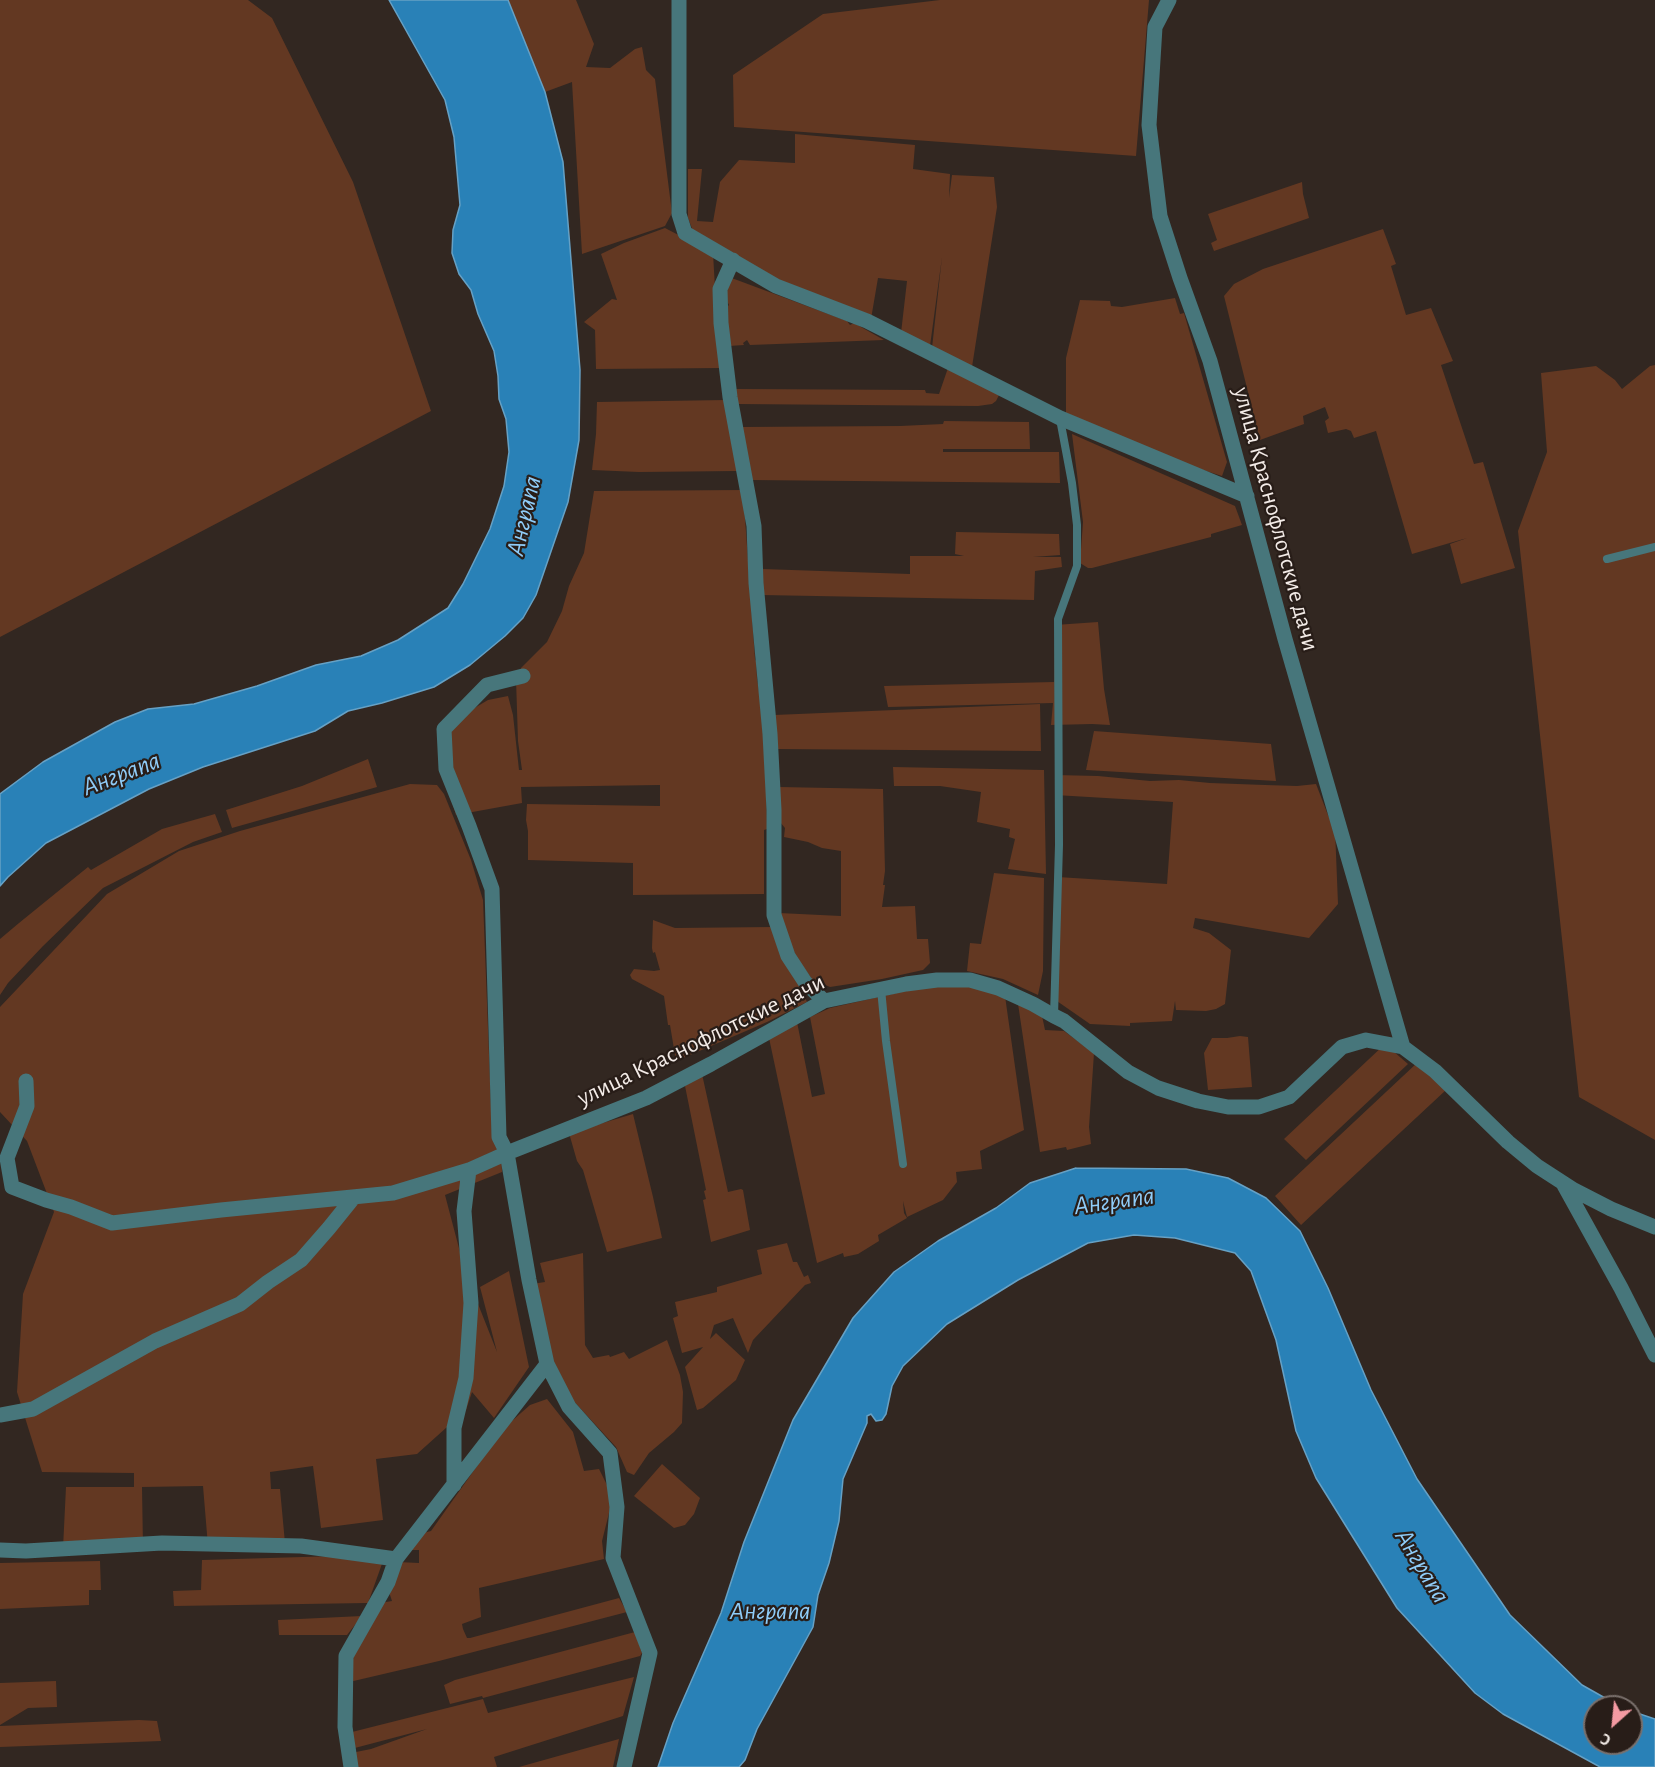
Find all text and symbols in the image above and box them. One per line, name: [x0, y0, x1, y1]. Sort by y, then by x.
street label: улица Краснофлотские дачи: [1227, 384, 1325, 654]
water label: Анграпа: [500, 473, 548, 559]
water label: Анграпа: [78, 745, 164, 803]
street label: улица Краснофлотские дачи: [572, 967, 830, 1113]
water label: Анграпа: [1072, 1180, 1156, 1222]
water label: Анграпа: [1388, 1523, 1456, 1609]
water label: Анграпа: [729, 1595, 811, 1627]
north arrow: [1583, 1695, 1643, 1755]
text: С: [1598, 1730, 1613, 1748]

